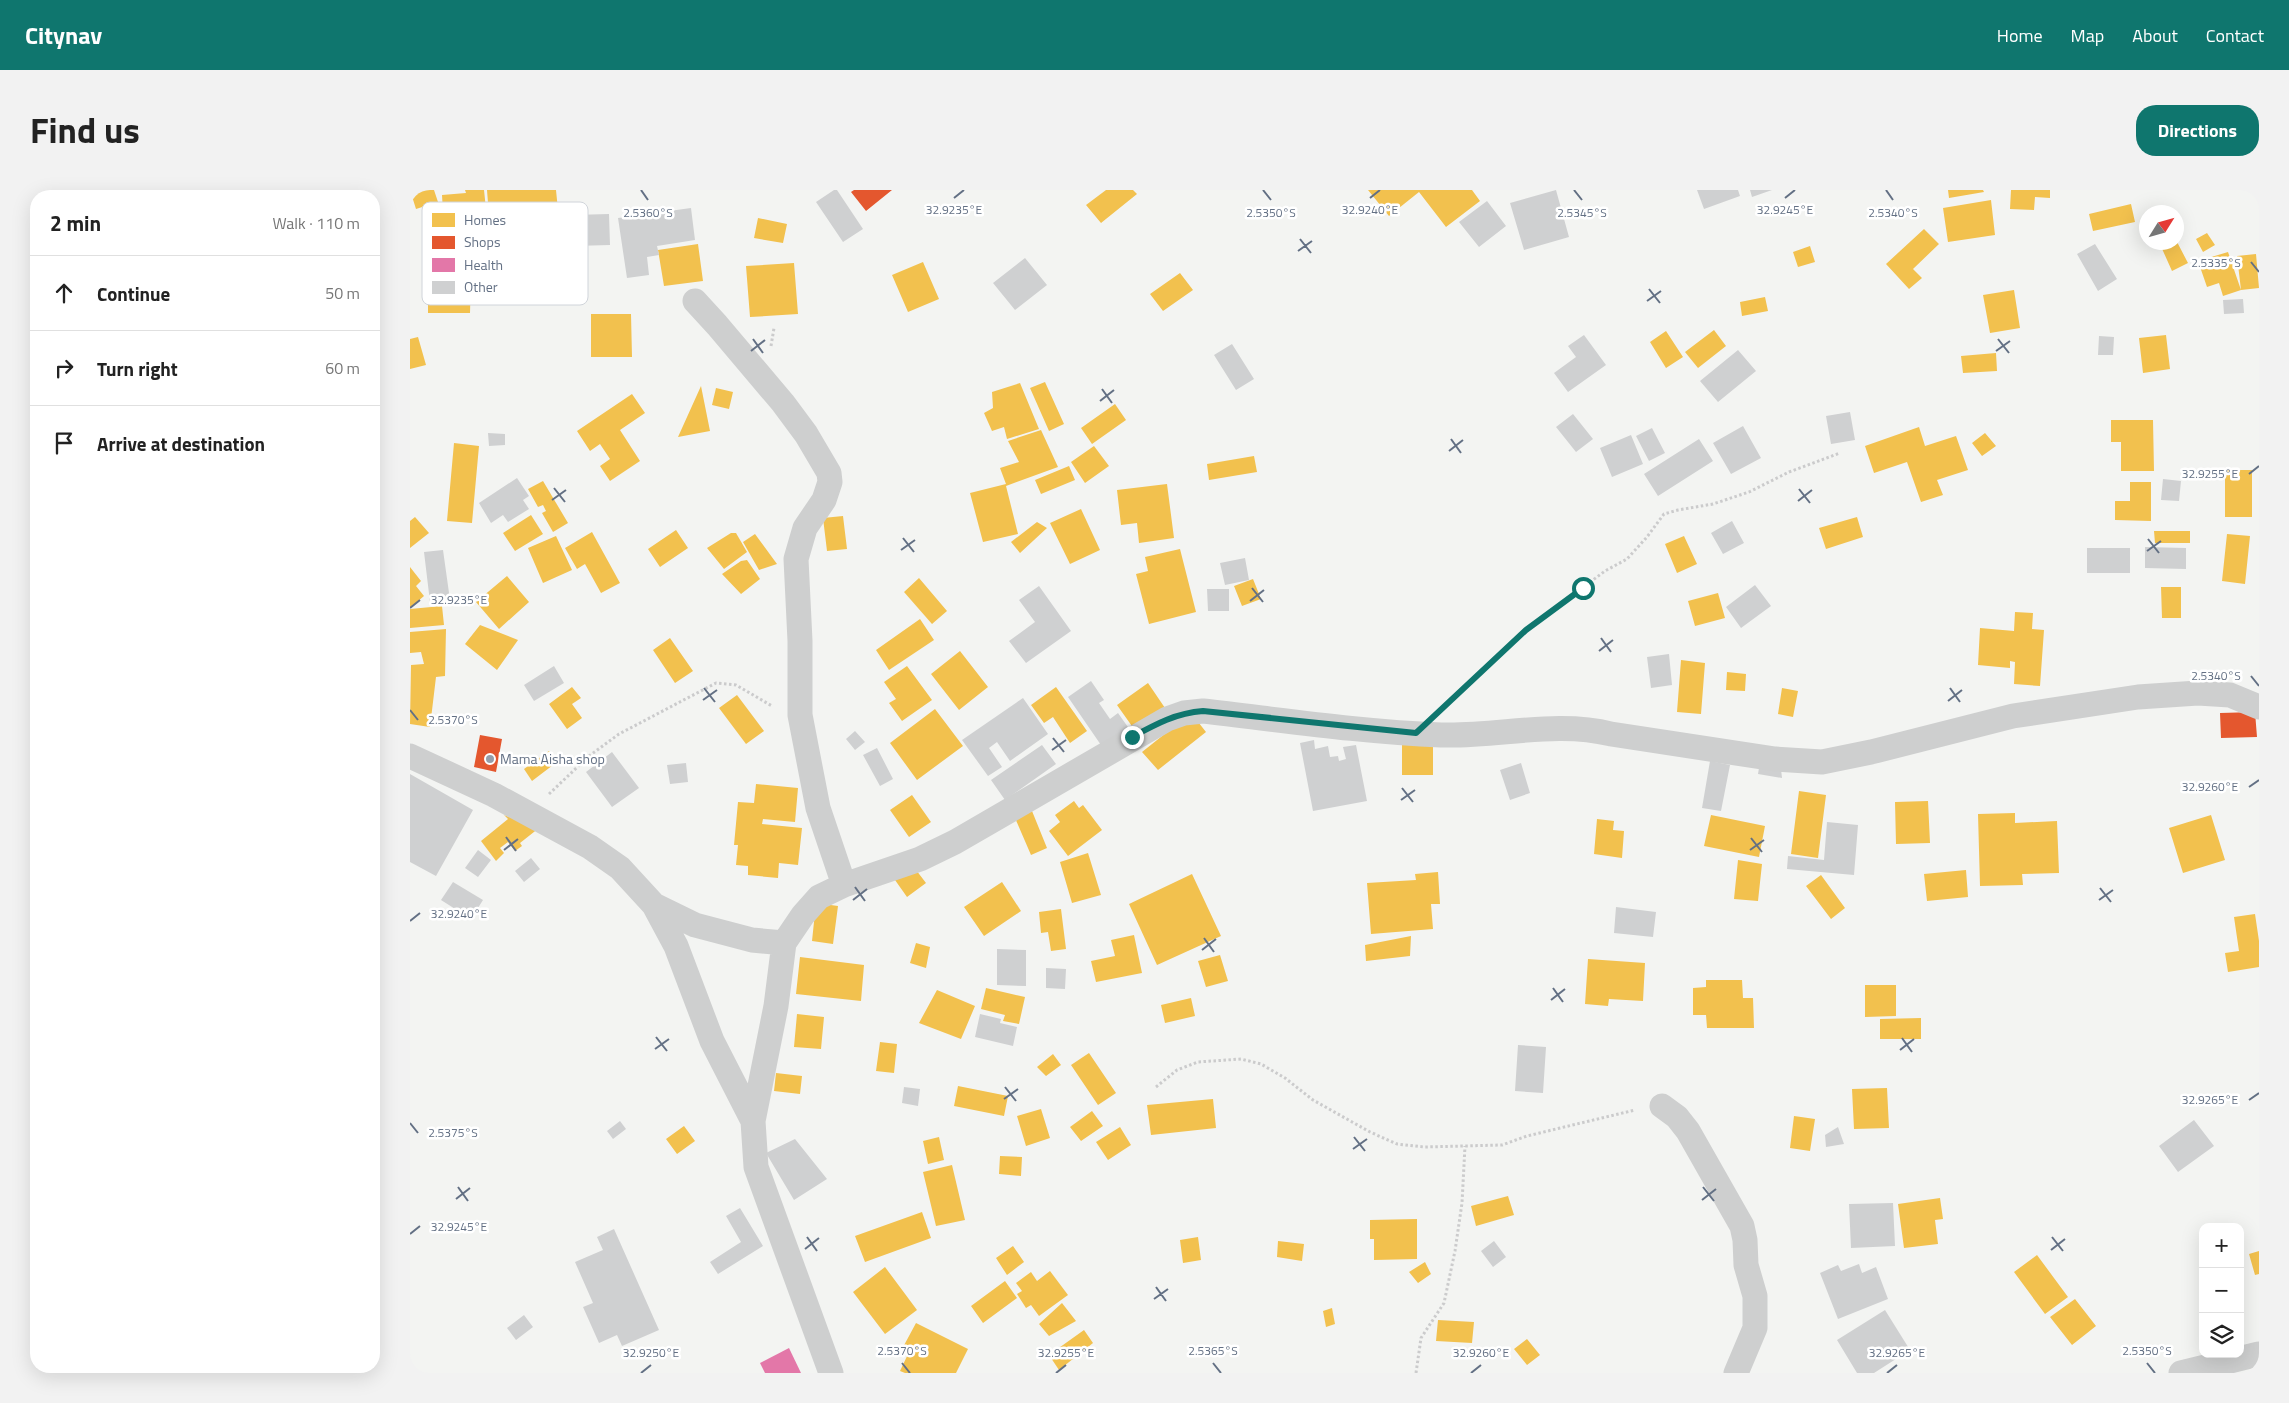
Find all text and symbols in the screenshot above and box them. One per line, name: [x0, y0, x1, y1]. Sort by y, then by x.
text: Citynav: [25, 17, 102, 53]
text: Home: [1997, 22, 2043, 49]
text: Map: [2071, 22, 2104, 49]
text: About: [2132, 22, 2178, 49]
text: Contact: [2206, 22, 2264, 49]
text: Find us: [30, 103, 140, 157]
button: Directions: [2136, 105, 2259, 156]
text: 32.9235°E: [926, 200, 982, 219]
text: 32.9240°E: [1342, 200, 1398, 219]
text: 32.9245°E: [1757, 200, 1813, 219]
legend: [422, 202, 588, 305]
text: 2.5360°S: [623, 203, 673, 222]
text: 2.5350°S: [1246, 203, 1296, 222]
text: 2.5345°S: [1557, 203, 1607, 222]
text: 2.5340°S: [1868, 203, 1918, 222]
north arrow: [2139, 205, 2184, 250]
text: 2 min: [50, 207, 101, 239]
text: Homes: [464, 209, 506, 230]
text: Walk · 110 m: [272, 211, 360, 235]
text: Shops: [464, 231, 500, 252]
text: 2.5335°S: [2191, 253, 2241, 272]
text: Health: [464, 254, 503, 275]
text: Other: [464, 276, 498, 297]
icon: ahead: [50, 279, 78, 307]
text: Continue: [97, 279, 170, 308]
text: 50 m: [325, 281, 360, 305]
icon: right: [50, 354, 78, 382]
text: Turn right: [97, 354, 178, 383]
text: 60 m: [325, 356, 360, 380]
icon: arrive: [50, 429, 78, 457]
text: Arrive at destination: [97, 429, 265, 458]
text: 32.9255°E: [2182, 464, 2238, 483]
route start: [1572, 577, 1595, 600]
text: 32.9235°E: [431, 590, 487, 609]
text: 2.5340°S: [2191, 666, 2241, 685]
text: 2.5370°S: [428, 710, 478, 729]
route end: [1121, 726, 1144, 749]
place label: Mama Aisha shop: [500, 748, 605, 769]
marker: Mama Aisha shop: [484, 753, 496, 765]
text: 32.9260°E: [2182, 777, 2238, 796]
text: 32.9240°E: [431, 904, 487, 923]
text: 32.9265°E: [2182, 1090, 2238, 1109]
text: 2.5375°S: [428, 1123, 478, 1142]
text: 32.9245°E: [431, 1217, 487, 1236]
map controls: [2199, 1223, 2244, 1358]
button: +: [2199, 1223, 2244, 1268]
button: −: [2199, 1268, 2244, 1313]
button: layers: [2199, 1313, 2244, 1358]
text: 2.5370°S: [877, 1341, 927, 1360]
text: 2.5365°S: [1188, 1341, 1238, 1360]
text: 2.5350°S: [2122, 1341, 2172, 1360]
text: 32.9250°E: [623, 1343, 679, 1362]
text: 32.9255°E: [1038, 1343, 1094, 1362]
text: 32.9260°E: [1453, 1343, 1509, 1362]
text: 32.9265°E: [1869, 1343, 1925, 1362]

